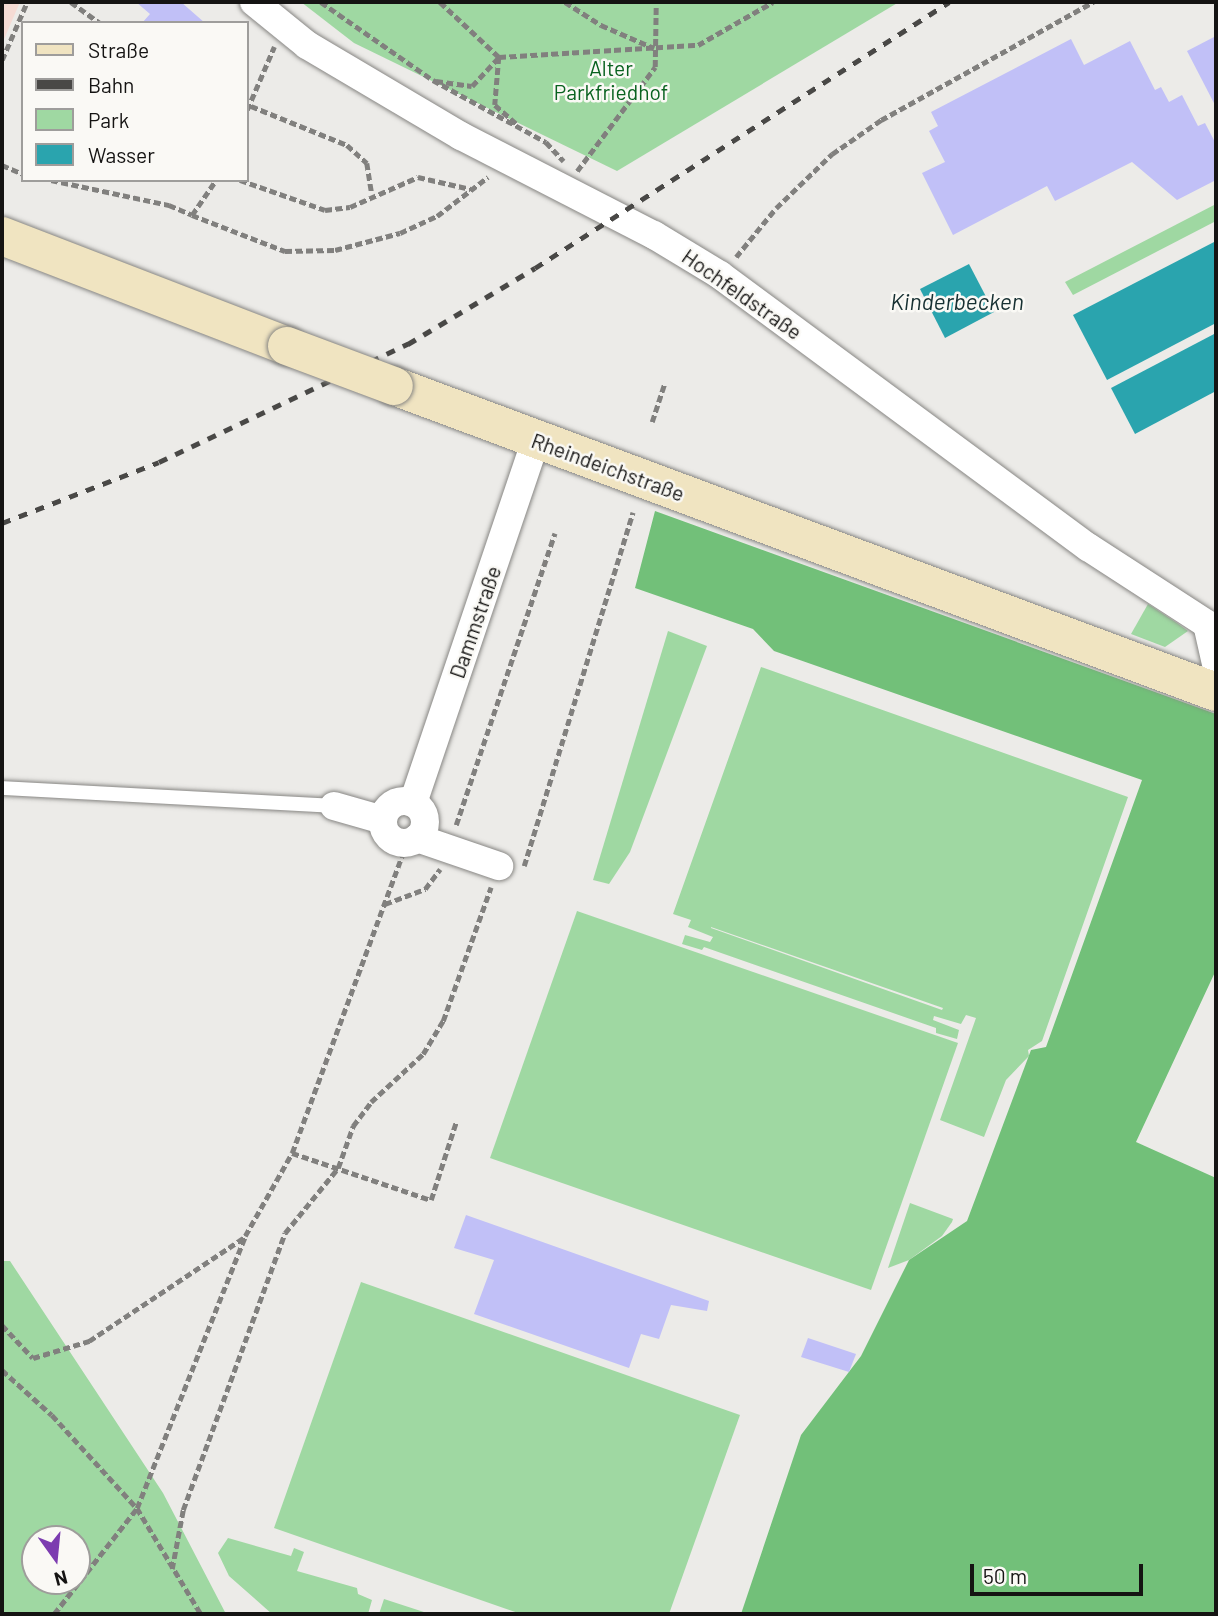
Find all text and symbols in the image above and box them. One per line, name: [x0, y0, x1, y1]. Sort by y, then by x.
legend: [21, 21, 248, 182]
text: Straße: [88, 37, 149, 62]
park label: Alter Parkfriedhof: [554, 55, 668, 105]
text: Bahn: [88, 72, 134, 97]
text: Park: [88, 107, 129, 132]
text: Wasser: [88, 142, 155, 167]
street label: Hochfeldstraße: [677, 243, 807, 345]
water label: Kinderbecken: [890, 287, 1024, 315]
street label: Rheindeichstraße: [528, 428, 688, 506]
street label: Dammstraße: [444, 562, 506, 682]
north arrow: [21, 1525, 91, 1595]
scale bar: [973, 1550, 1146, 1594]
text: 50 m: [983, 1563, 1027, 1588]
text: N: [52, 1566, 70, 1592]

